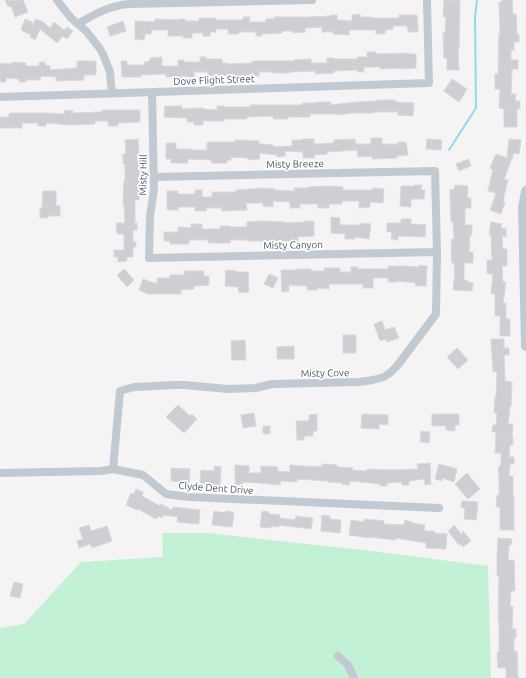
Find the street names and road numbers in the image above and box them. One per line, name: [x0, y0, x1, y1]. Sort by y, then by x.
street label: Dove Flight Street: [173, 73, 255, 87]
street label: Misty Hill: [137, 154, 149, 196]
street label: Misty Breeze: [266, 158, 324, 170]
street label: Misty Canyon: [263, 239, 323, 251]
street label: Misty Cove: [300, 367, 350, 379]
street label: Clyde Dent Drive: [178, 480, 254, 496]

